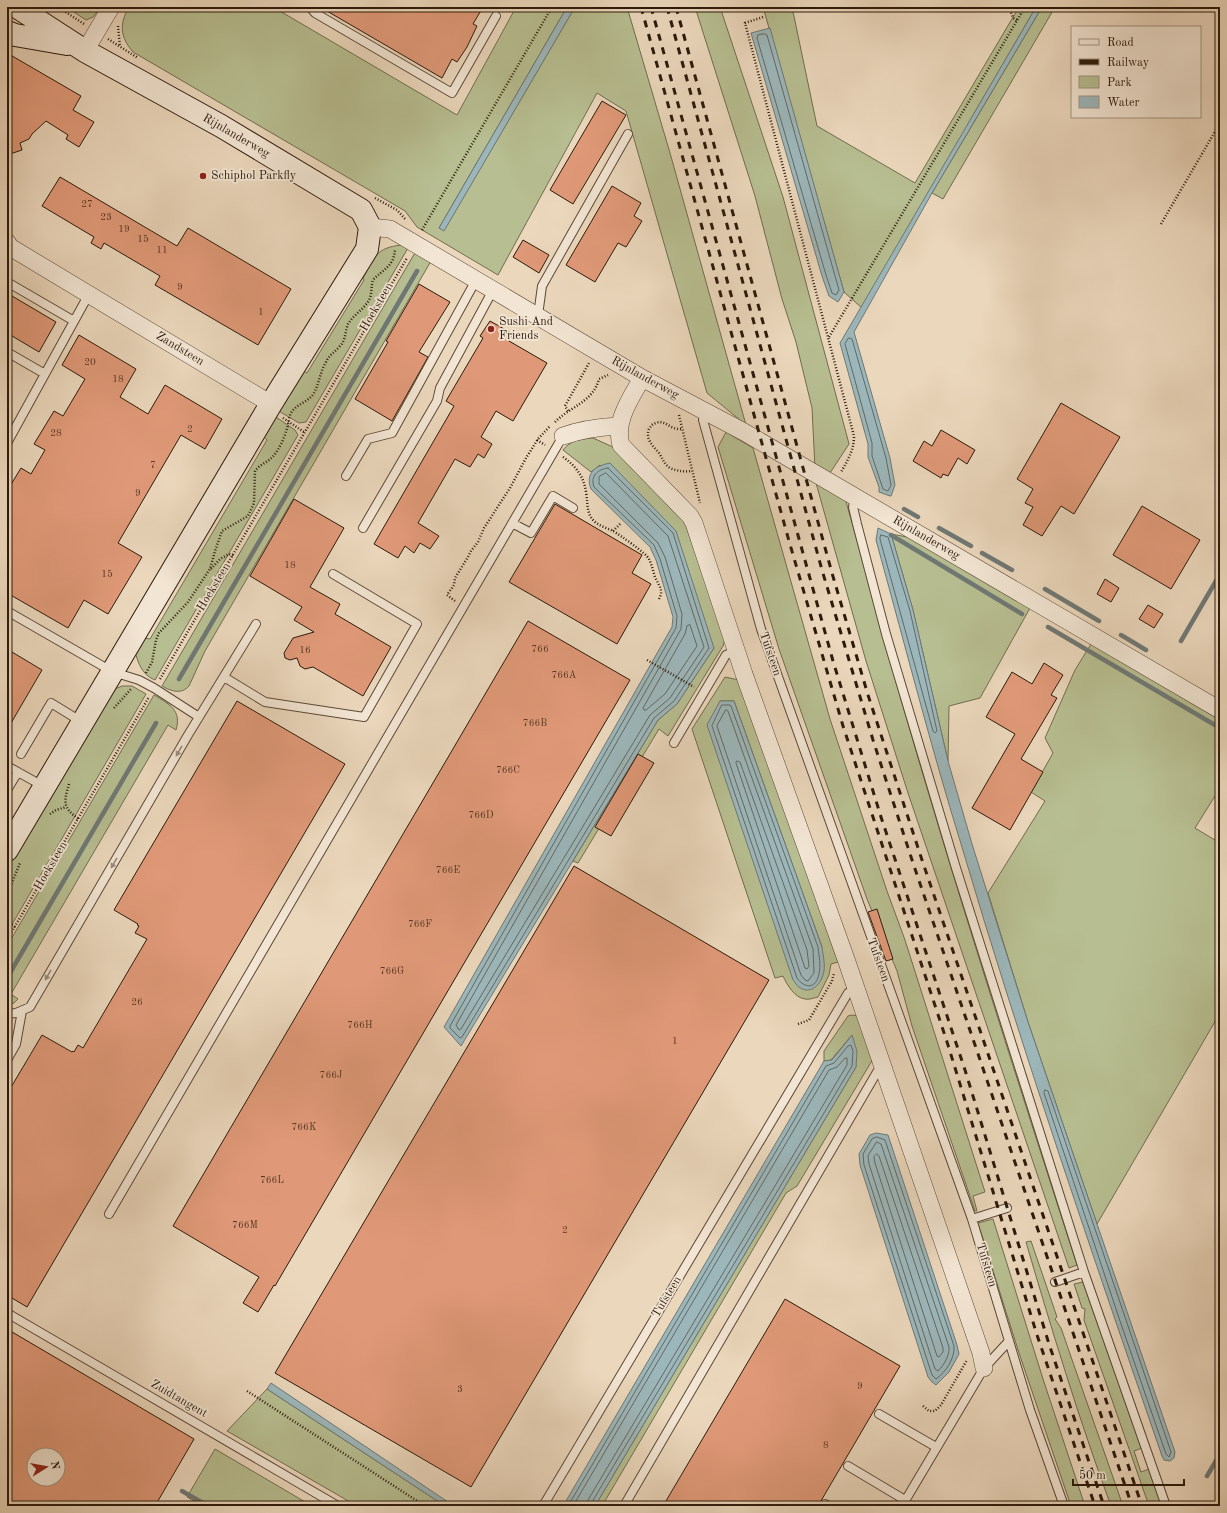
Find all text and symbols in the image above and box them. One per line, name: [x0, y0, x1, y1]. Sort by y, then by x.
legend: [1071, 26, 1201, 118]
text: Road: [1107, 37, 1134, 49]
text: Railway: [1107, 57, 1150, 69]
text: Park: [1107, 77, 1132, 89]
text: Water: [1107, 97, 1140, 109]
street label: Rijnlanderweg: [200, 112, 272, 160]
place label: Schiphol Parkfly: [211, 170, 297, 182]
marker: Schiphol Parkfly: [198, 171, 208, 181]
house number: 27: [81, 199, 93, 209]
house number: 23: [100, 212, 112, 222]
house number: 19: [118, 224, 130, 234]
house number: 15: [137, 234, 149, 244]
house number: 11: [156, 245, 168, 255]
street label: Hoeksteen: [358, 280, 396, 333]
house number: 9: [177, 282, 183, 292]
house number: 1: [258, 307, 264, 317]
place label: Sushi And Friends: [499, 316, 553, 342]
marker: Sushi And Friends: [486, 324, 496, 334]
street label: Zandsteen: [154, 330, 206, 368]
street label: Rijnlanderweg: [609, 355, 681, 402]
house number: 20: [84, 357, 96, 367]
house number: 18: [112, 374, 124, 384]
house number: 2: [187, 424, 193, 434]
house number: 28: [50, 428, 62, 438]
house number: 7: [150, 460, 156, 470]
house number: 9: [135, 488, 141, 498]
street label: Rijnlanderweg: [890, 514, 962, 562]
street label: Hoeksteen: [195, 560, 233, 613]
house number: 18: [284, 560, 296, 570]
house number: 15: [101, 569, 113, 579]
street label: Tufsteen: [757, 630, 783, 678]
house number: 766: [531, 644, 549, 654]
house number: 16: [299, 645, 311, 655]
house number: 766A: [551, 670, 577, 680]
house number: 766B: [523, 718, 547, 728]
one-way arrow: [175, 745, 182, 757]
house number: 766C: [496, 765, 520, 775]
house number: 766D: [468, 810, 494, 820]
street label: Hoeksteen: [32, 839, 70, 892]
one-way arrow: [110, 857, 117, 869]
house number: 766E: [436, 865, 460, 875]
house number: 766F: [408, 919, 432, 929]
street label: Tufsteen: [865, 936, 892, 984]
house number: 766G: [380, 966, 404, 976]
one-way arrow: [45, 969, 52, 981]
house number: 26: [131, 997, 143, 1007]
house number: 766H: [347, 1020, 373, 1030]
house number: 1: [672, 1036, 678, 1046]
house number: 766J: [320, 1070, 343, 1080]
house number: 766K: [292, 1122, 317, 1132]
house number: 766L: [260, 1175, 284, 1185]
house number: 766M: [232, 1220, 258, 1230]
house number: 2: [562, 1225, 568, 1235]
street label: Tufsteen: [974, 1241, 999, 1289]
street label: Tufsteen: [650, 1274, 684, 1320]
street label: Zuidtangent: [149, 1378, 209, 1420]
house number: 9: [857, 1381, 863, 1391]
house number: 3: [457, 1384, 463, 1394]
house number: 8: [823, 1440, 829, 1450]
north arrow: [26, 1447, 66, 1487]
text: N: [48, 1460, 61, 1471]
scale bar: [1073, 1461, 1184, 1487]
text: 50 m: [1079, 1469, 1106, 1482]

